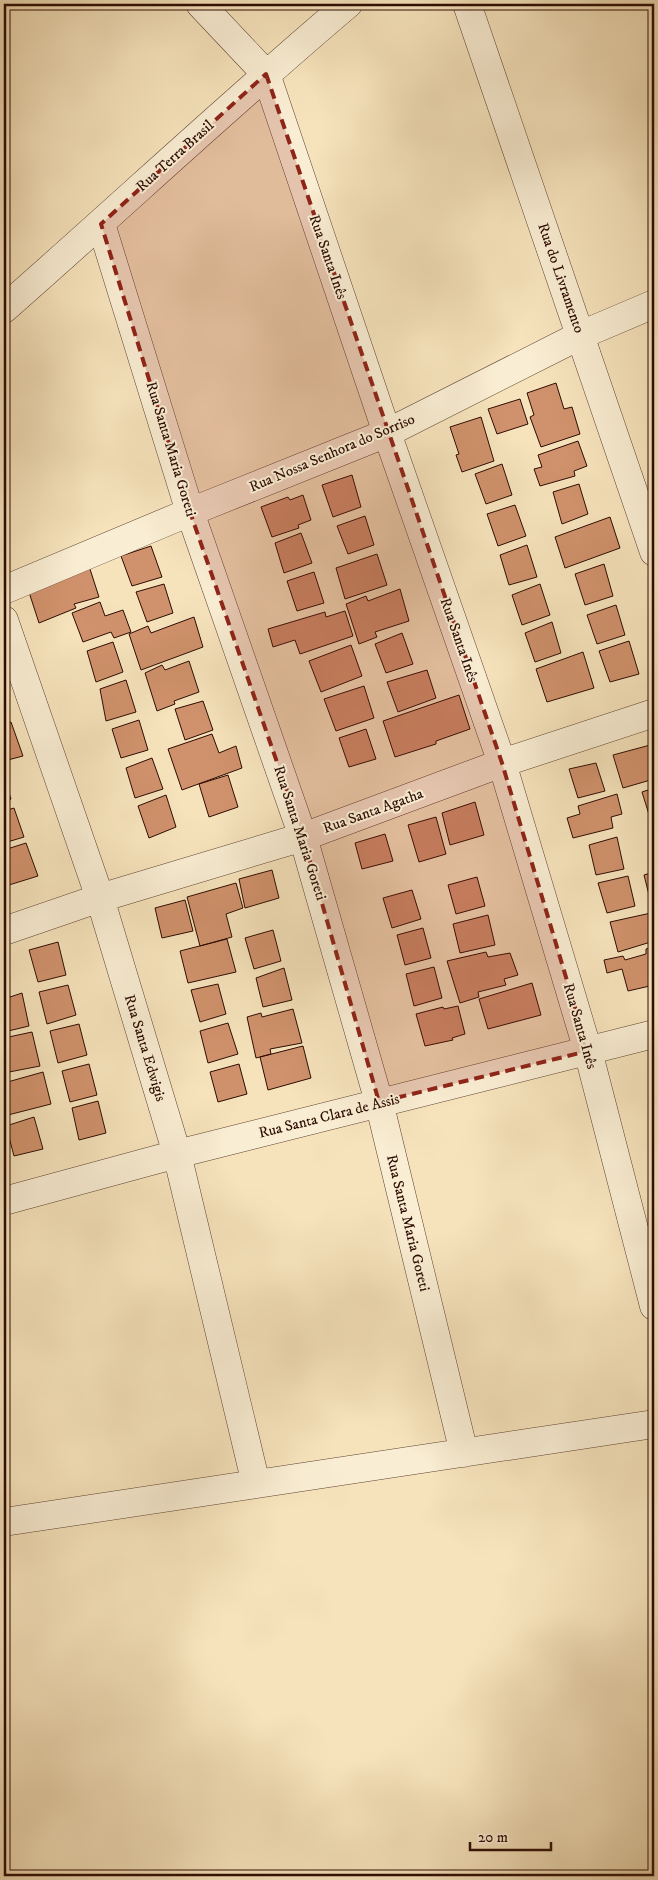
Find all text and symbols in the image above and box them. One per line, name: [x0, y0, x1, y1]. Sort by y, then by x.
street label: Rua Terra Brasil: [132, 116, 218, 196]
street label: Rua Santa Inês: [305, 212, 351, 302]
street label: Rua do Livramento: [533, 220, 589, 336]
street label: Rua Santa Maria Goreti: [141, 379, 201, 519]
street label: Rua Nossa Senhora do Sorriso: [246, 409, 418, 497]
street label: Rua Santa Inês: [436, 595, 482, 685]
street label: Rua Santa Maria Goreti: [269, 763, 331, 903]
street label: Rua Santa Agatha: [320, 784, 426, 838]
street label: Rua Santa Inês: [559, 981, 601, 1071]
street label: Rua Santa Edwigis: [120, 992, 170, 1104]
street label: Rua Santa Clara de Assis: [257, 1089, 401, 1143]
street label: Rua Santa Maria Goreti: [382, 1153, 434, 1294]
scale bar: [470, 1820, 552, 1852]
text: 20 m: [478, 1828, 508, 1847]

